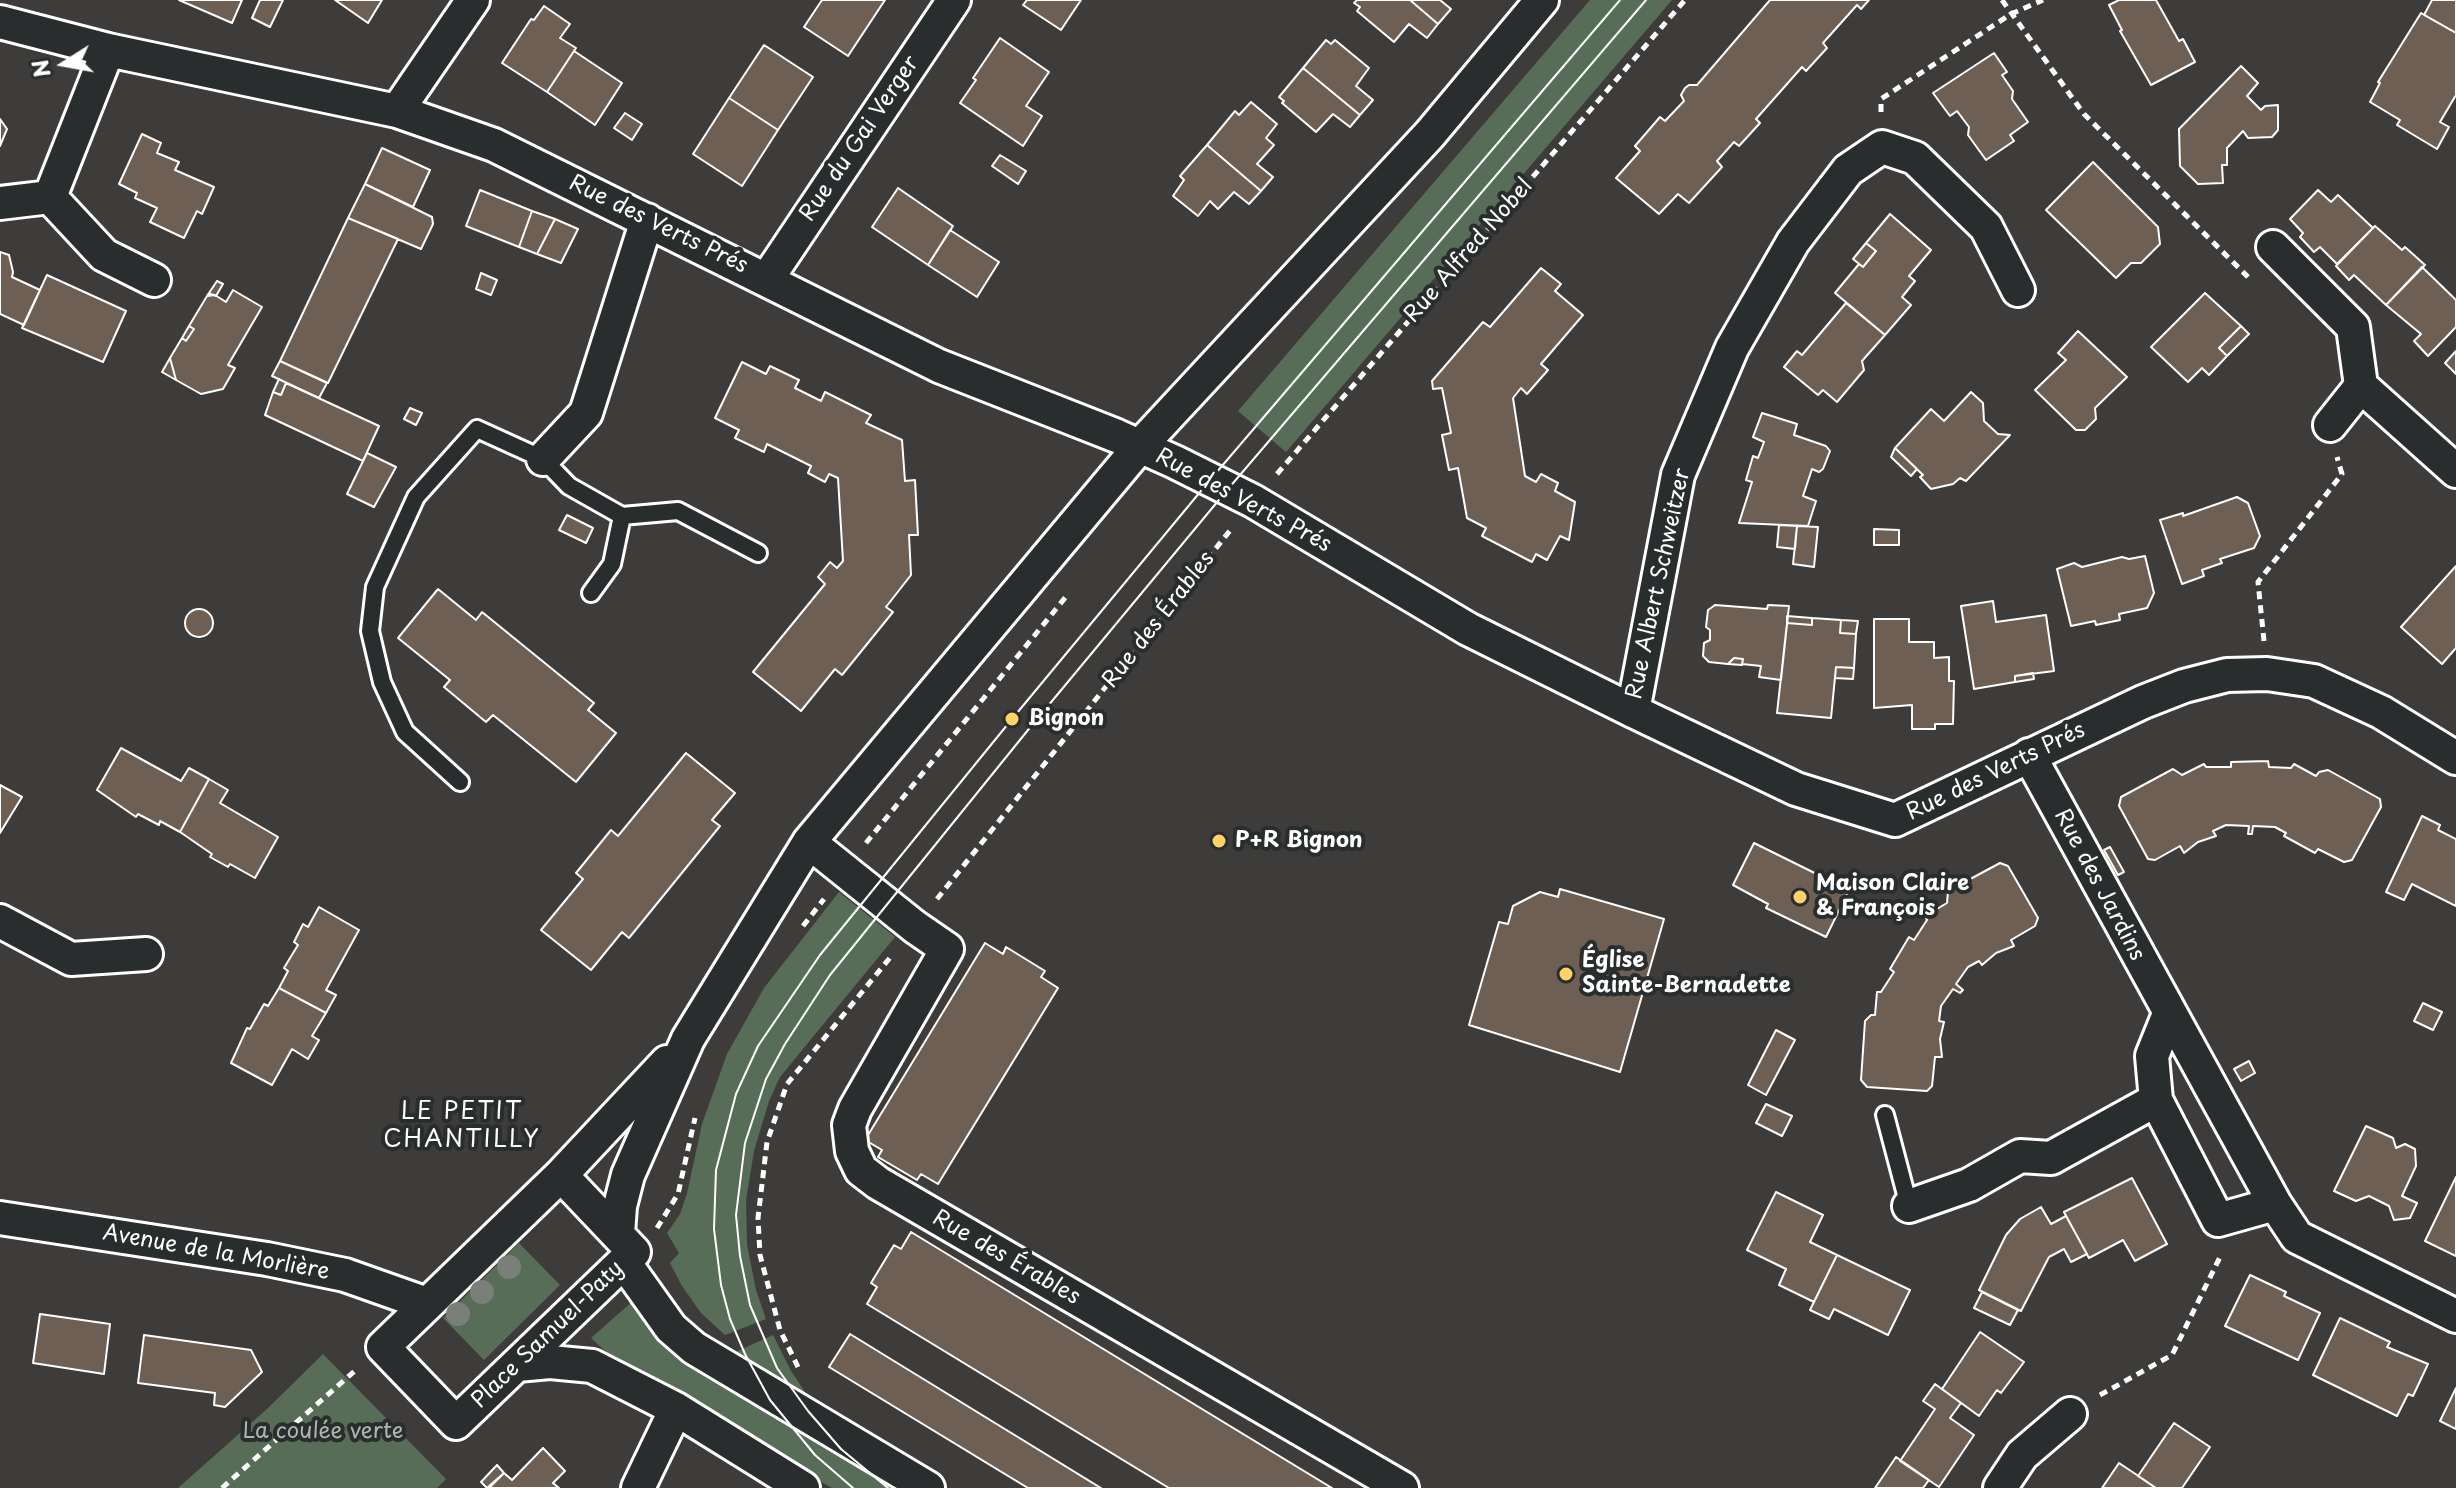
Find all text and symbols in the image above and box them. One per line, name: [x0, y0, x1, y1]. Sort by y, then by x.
north arrow: [24, 24, 104, 104]
street label: Rue du Gai Verger: [795, 51, 925, 227]
text: N: [22, 57, 58, 80]
street label: Rue des Verts Prés: [564, 170, 752, 280]
street label: Rue Alfred Nobel: [1399, 174, 1539, 328]
street label: Rue des Verts Prés: [1151, 443, 1335, 559]
street label: Rue Albert Schweitzer: [1622, 466, 1696, 702]
street label: Rue des Érables: [1097, 546, 1221, 694]
place label: Bignon: [1028, 706, 1104, 732]
marker: Bignon: [1003, 710, 1021, 728]
street label: Rue des Verts Prés: [1902, 717, 2090, 827]
street label: Rue des Jardins: [2048, 805, 2150, 965]
place label: P+R Bignon: [1235, 828, 1363, 854]
marker: P+R Bignon: [1210, 832, 1228, 850]
place label: Maison Claire & François: [1816, 871, 1969, 922]
marker: Maison Claire & François: [1791, 888, 1809, 906]
place label: Église Sainte-Bernadette: [1582, 948, 1791, 1000]
marker: Église Sainte-Bernadette: [1557, 965, 1575, 983]
district label: LE PETIT CHANTILLY: [383, 1098, 541, 1154]
street label: Rue des Érables: [928, 1205, 1084, 1311]
street label: Avenue de la Morlière: [101, 1220, 331, 1286]
street label: Place Samuel-Paty: [467, 1256, 629, 1414]
park label: La coulée verte: [242, 1419, 404, 1445]

